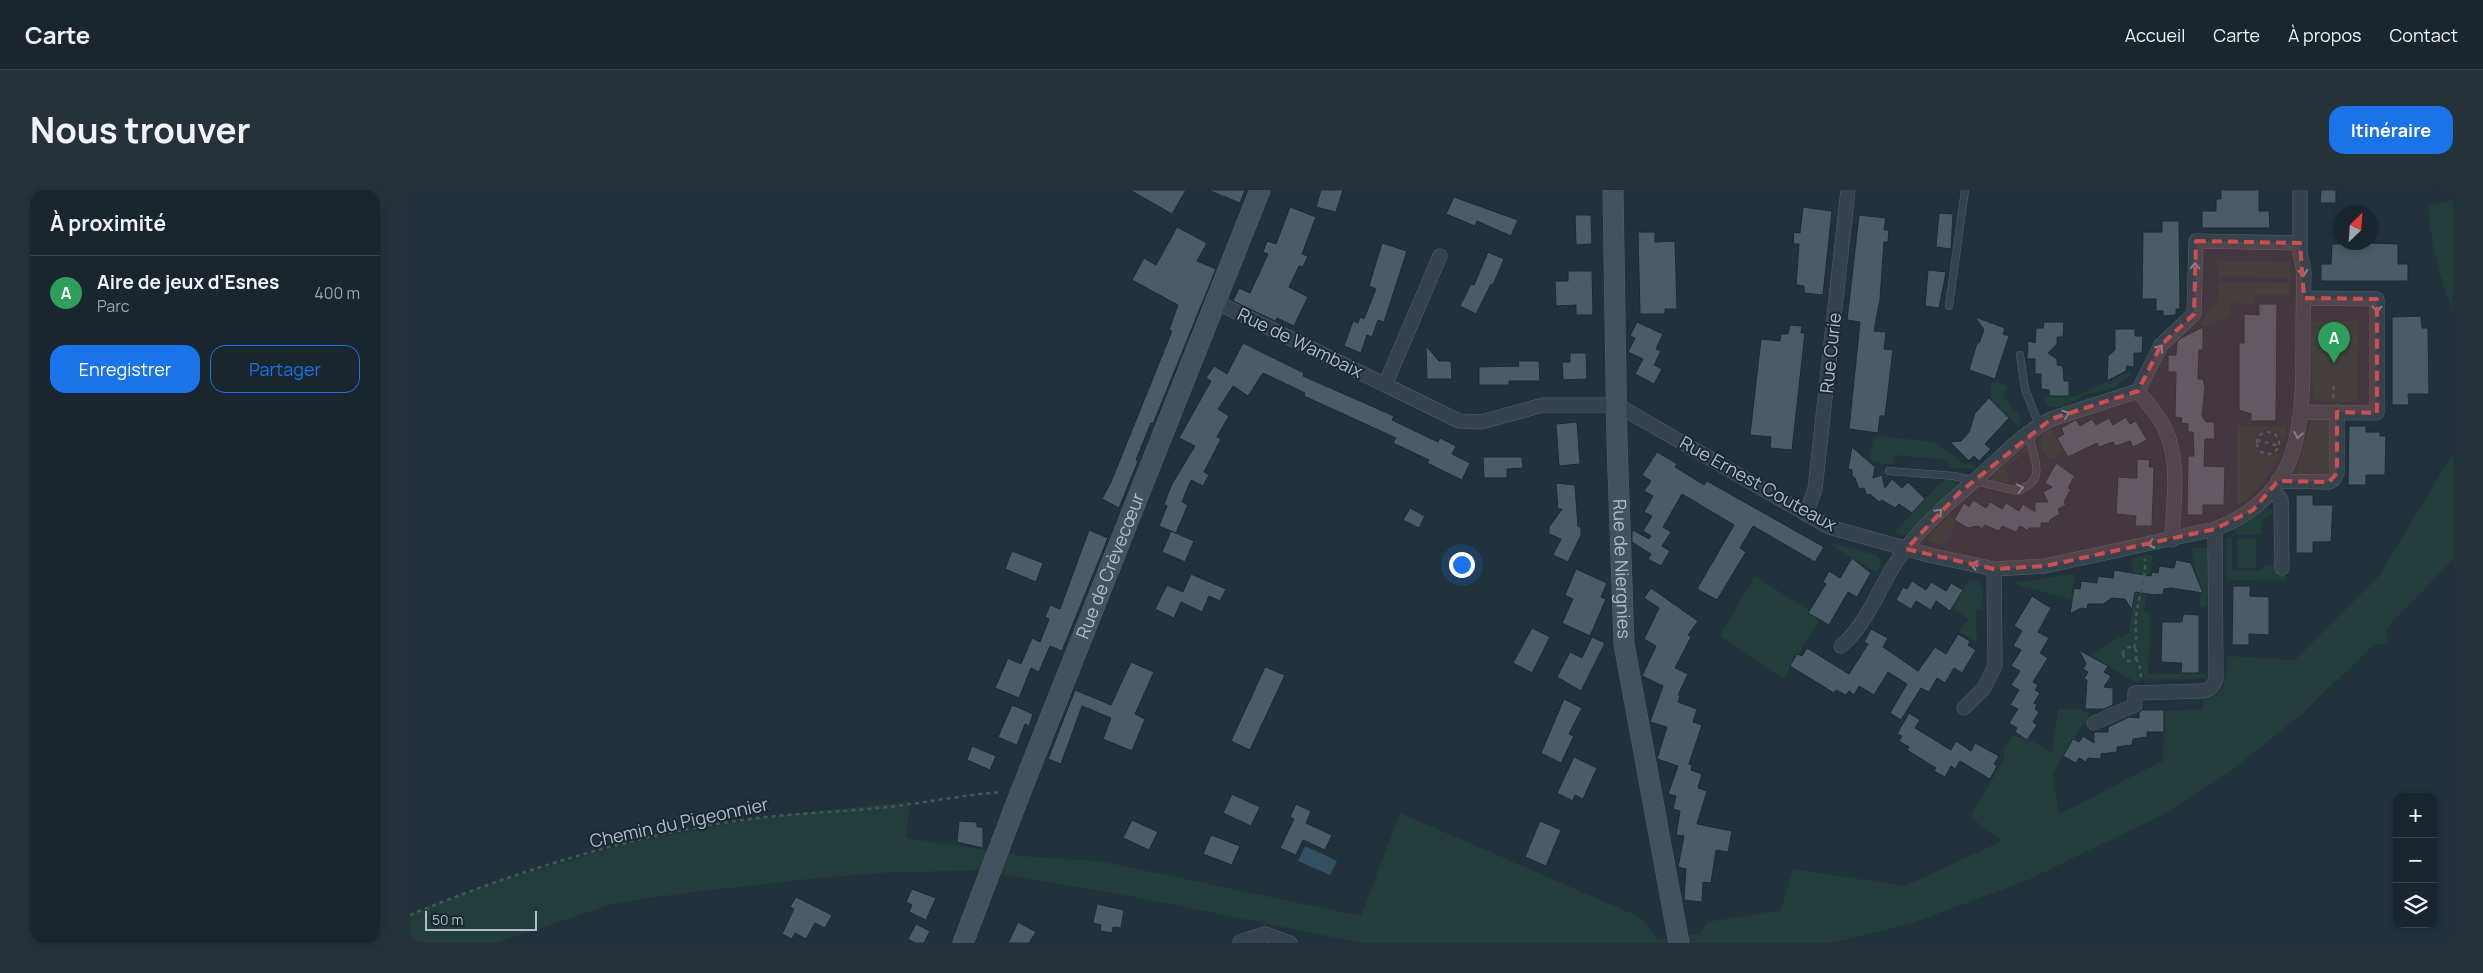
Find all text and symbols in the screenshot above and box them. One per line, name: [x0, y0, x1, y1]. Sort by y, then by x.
text: Carte: [25, 18, 90, 51]
text: Accueil: [2125, 23, 2185, 47]
text: Carte: [2213, 23, 2260, 47]
text: À propos: [2288, 23, 2361, 47]
text: Contact: [2389, 23, 2458, 47]
text: Nous trouver: [30, 106, 251, 154]
button: Itinéraire: [2329, 106, 2453, 154]
north arrow: [2333, 205, 2378, 250]
text: À proximité: [50, 209, 166, 237]
one-way arrow: [2190, 261, 2201, 269]
text: Aire de jeux d'Esnes: [97, 269, 279, 295]
one-way arrow: [2297, 270, 2308, 278]
text: A: [61, 282, 71, 304]
text: 400 m: [314, 282, 360, 304]
text: Parc: [97, 295, 130, 317]
street label: Rue de Wambaix: [1234, 301, 1368, 383]
one-way arrow: [2372, 306, 2382, 314]
street label: Rue Curie: [1814, 311, 1846, 394]
pin: A: [2318, 322, 2350, 363]
one-way arrow: [2154, 344, 2163, 354]
button: Enregistrer: [50, 345, 200, 393]
button: Partager: [210, 345, 360, 393]
one-way arrow: [2061, 410, 2070, 420]
street label: Rue Ernest Couteaux: [1676, 430, 1842, 537]
one-way arrow: [2294, 431, 2304, 440]
one-way arrow: [2016, 483, 2025, 494]
street label: Rue de Crèvecœur: [1070, 488, 1150, 642]
street label: Rue de Niergnies: [1608, 499, 1637, 639]
one-way arrow: [1933, 509, 1942, 518]
one-way arrow: [2147, 539, 2156, 549]
your location: [1449, 552, 1475, 578]
one-way arrow: [1970, 560, 1978, 571]
street label: Chemin du Pigeonnier: [587, 791, 771, 853]
map controls: [2393, 793, 2438, 928]
button: +: [2393, 793, 2438, 838]
button: −: [2393, 838, 2438, 883]
button: layers: [2393, 883, 2438, 928]
scale bar: [425, 908, 538, 931]
text: 50 m: [432, 910, 463, 929]

